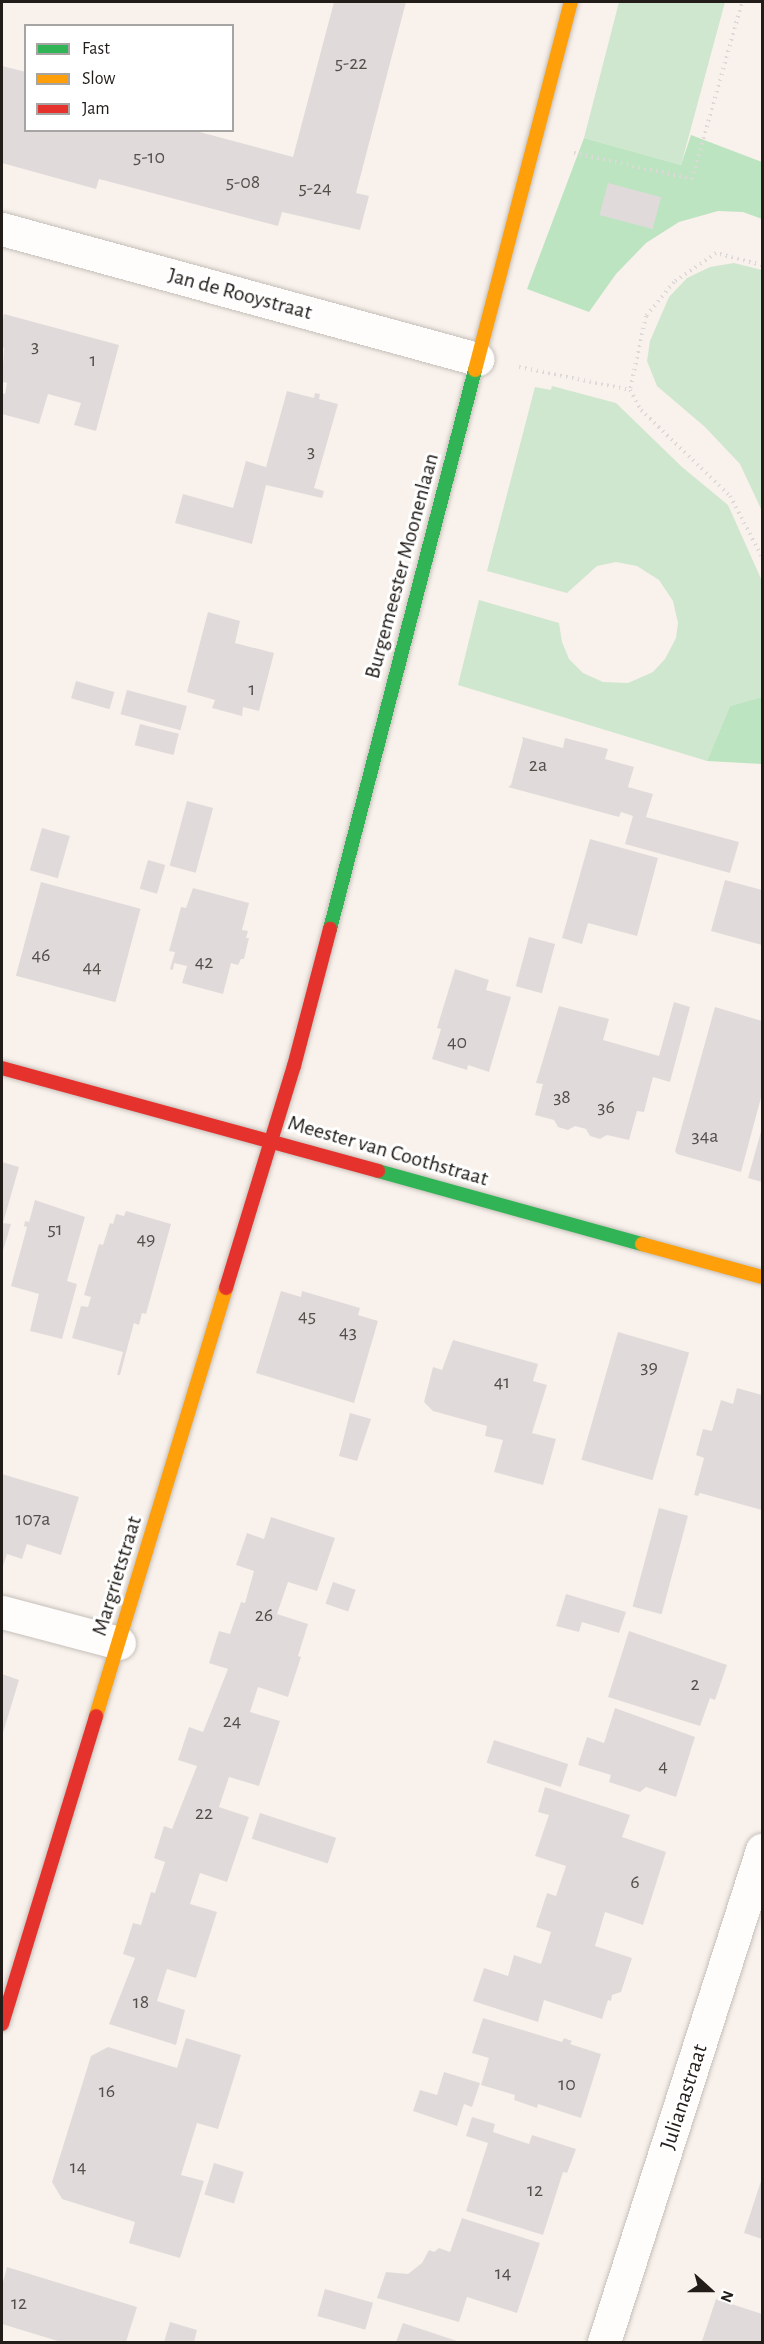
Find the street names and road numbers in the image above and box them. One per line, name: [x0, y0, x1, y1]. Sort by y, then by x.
street label: Jan de Rooystraat: [165, 262, 315, 326]
street label: Burgemeester Moonenlaan: [359, 450, 445, 682]
street label: Meester van Coothstraat: [285, 1110, 491, 1192]
street label: Margrietstraat: [86, 1513, 148, 1639]
street label: Julianastraat: [655, 2041, 713, 2153]

